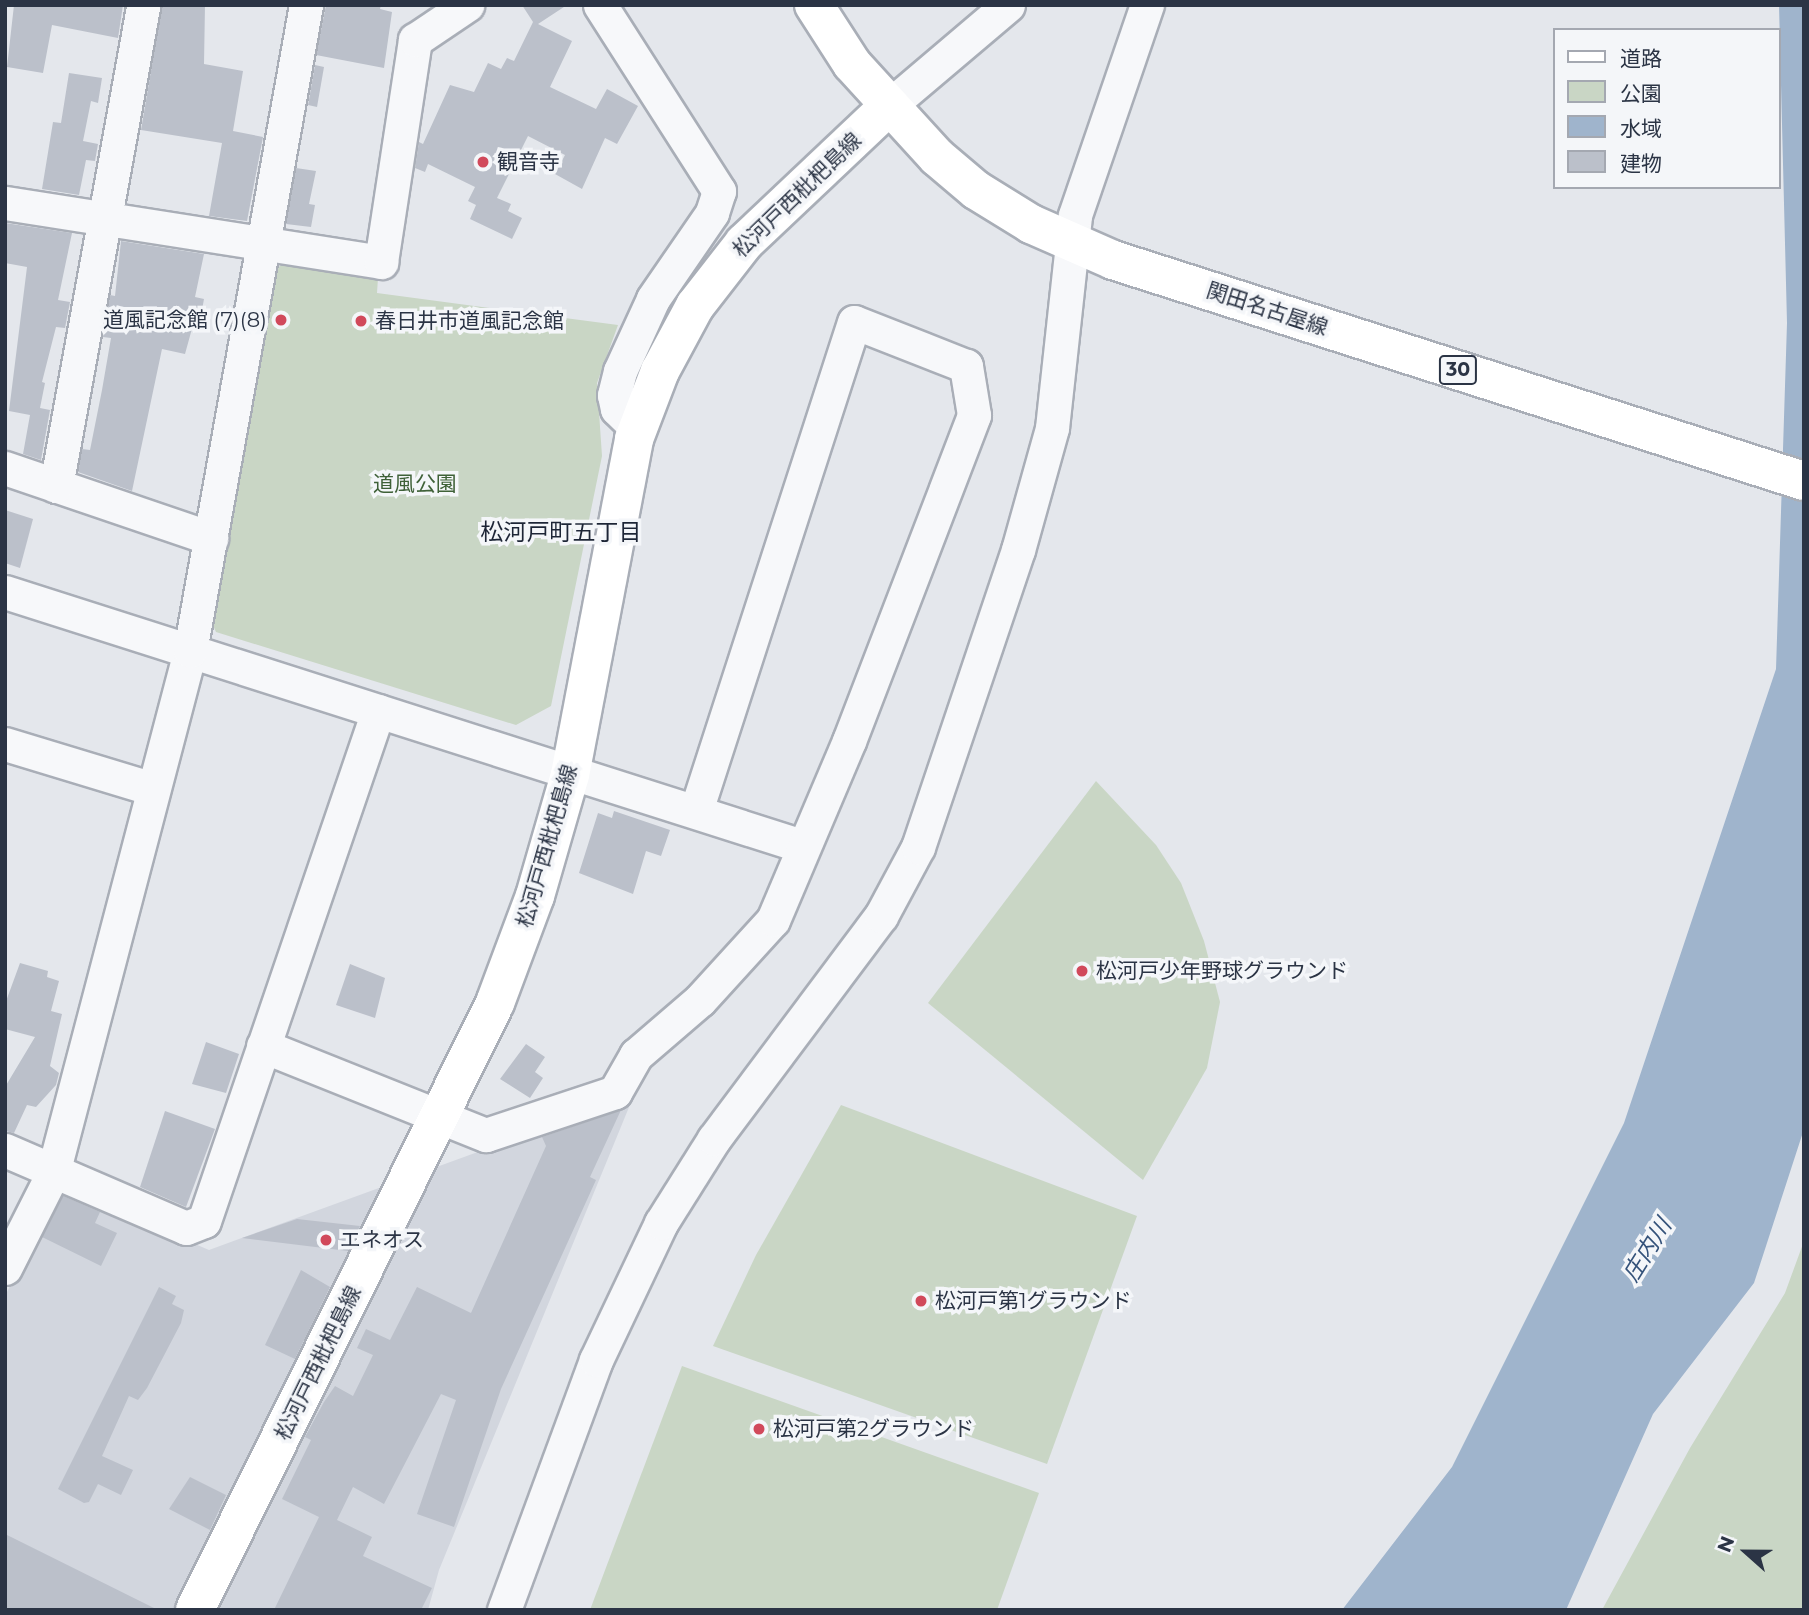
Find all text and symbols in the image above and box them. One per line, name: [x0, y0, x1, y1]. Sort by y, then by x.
legend: [1554, 28, 1781, 189]
text: 道路: [1620, 46, 1662, 71]
text: 公園: [1620, 81, 1662, 106]
text: 水域: [1620, 116, 1662, 141]
street label: 松河戸西枇杷島線: [728, 128, 866, 262]
place label: 観音寺: [497, 149, 560, 175]
text: 建物: [1620, 151, 1662, 176]
marker: 観音寺: [475, 154, 491, 170]
street label: 関田名古屋線: [1203, 278, 1331, 340]
place label: 道風記念館 (7)(8): [103, 307, 267, 333]
place label: 春日井市道風記念館: [375, 308, 564, 334]
marker: 道風記念館 (7)(8): [273, 312, 289, 328]
marker: 春日井市道風記念館: [353, 313, 369, 329]
road number: 30: [1439, 354, 1477, 386]
park label: 道風公園: [373, 471, 457, 497]
district label: 松河戸町五丁目: [481, 518, 641, 546]
street label: 松河戸西枇杷島線: [512, 762, 582, 930]
place label: 松河戸少年野球グラウンド: [1096, 958, 1348, 984]
marker: 松河戸少年野球グラウンド: [1074, 963, 1090, 979]
water label: 庄内川: [1617, 1213, 1677, 1287]
place label: エネオス: [340, 1227, 424, 1253]
marker: エネオス: [318, 1232, 334, 1248]
street label: 松河戸西枇杷島線: [270, 1282, 366, 1444]
place label: 松河戸第1グラウンド: [935, 1288, 1132, 1314]
marker: 松河戸第1グラウンド: [913, 1293, 929, 1309]
place label: 松河戸第2グラウンド: [773, 1416, 974, 1442]
marker: 松河戸第2グラウンド: [751, 1421, 767, 1437]
north arrow: [1711, 1517, 1781, 1587]
text: N: [1712, 1533, 1739, 1556]

